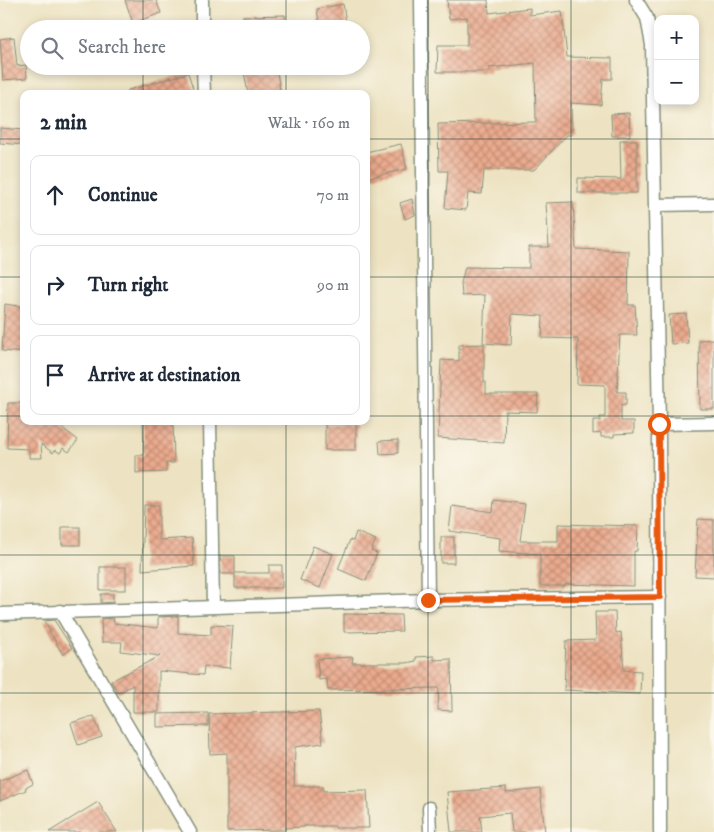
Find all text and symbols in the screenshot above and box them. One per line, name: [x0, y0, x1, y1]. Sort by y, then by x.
map controls: [654, 15, 699, 105]
button: +: [654, 15, 699, 60]
search box: [20, 20, 370, 75]
icon: search: [38, 34, 66, 62]
text: Search here: [78, 36, 166, 59]
button: −: [654, 60, 699, 105]
text: 2 min: [40, 110, 87, 136]
text: Walk · 160 m: [268, 113, 350, 133]
icon: ahead: [41, 181, 69, 209]
text: Continue: [88, 184, 158, 207]
text: 70 m: [317, 185, 349, 205]
icon: right: [41, 271, 69, 299]
text: Turn right: [88, 274, 168, 297]
text: 90 m: [317, 275, 349, 295]
icon: arrive: [41, 361, 69, 389]
text: Arrive at destination: [88, 364, 240, 387]
route start: [648, 413, 671, 436]
route end: [417, 589, 440, 612]

